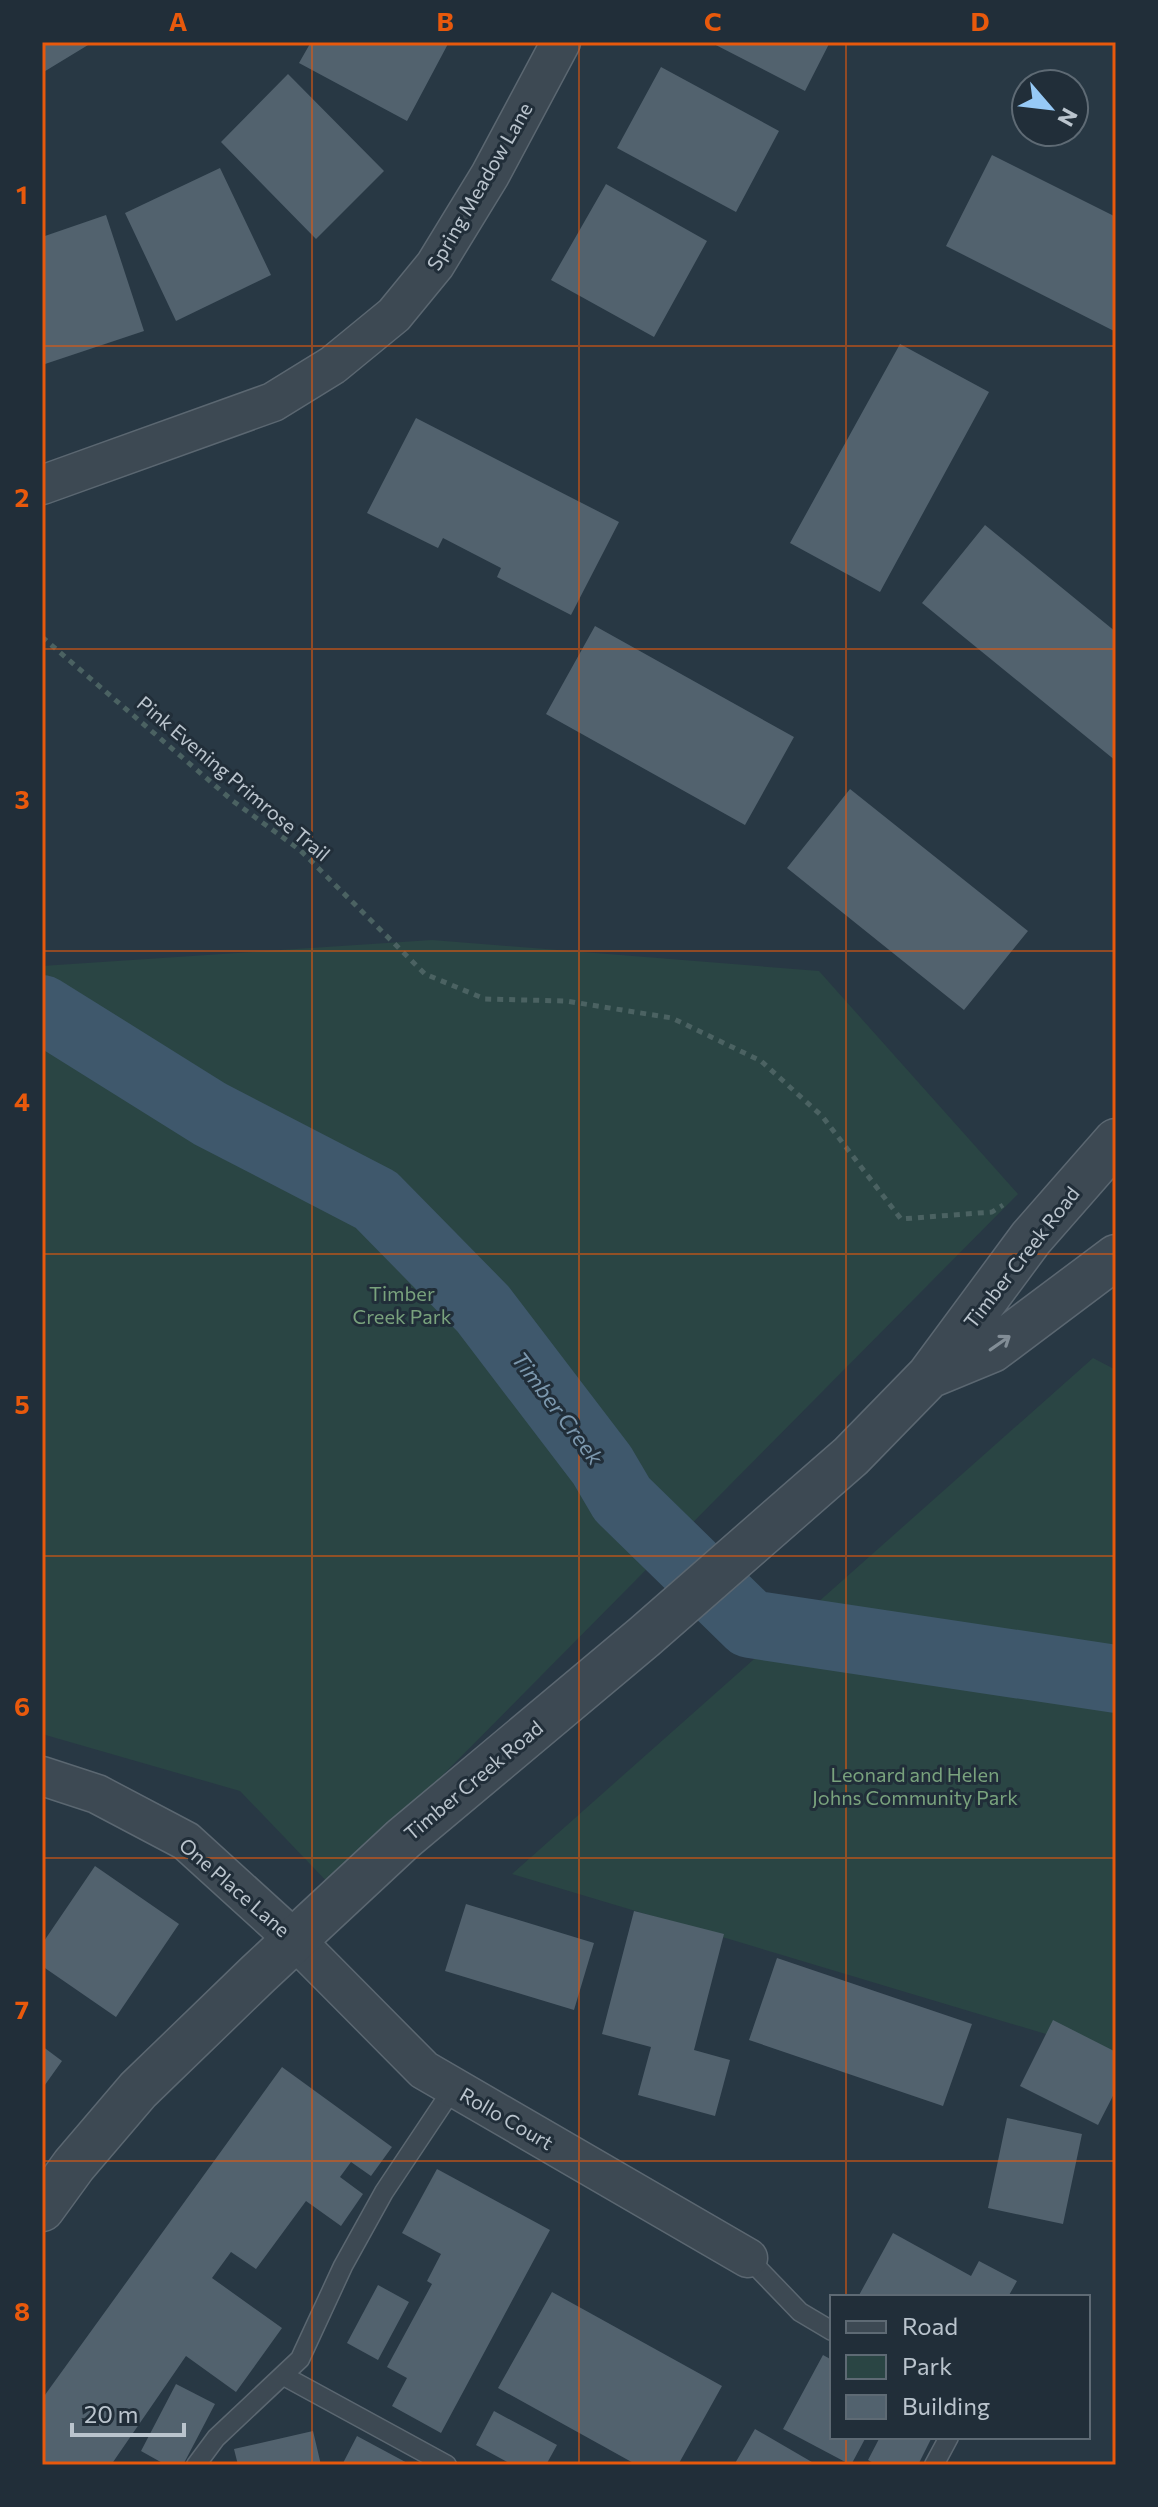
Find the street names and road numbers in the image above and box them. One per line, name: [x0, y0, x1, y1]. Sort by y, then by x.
street label: Spring Meadow Lane: [421, 98, 537, 274]
street label: Pink Evening Primrose Trail: [133, 690, 335, 866]
street label: Timber Creek Road: [958, 1181, 1084, 1333]
street label: Timber Creek Road: [399, 1715, 547, 1845]
street label: One Place Lane: [175, 1833, 295, 1941]
street label: Rollo Court: [456, 2082, 558, 2154]

